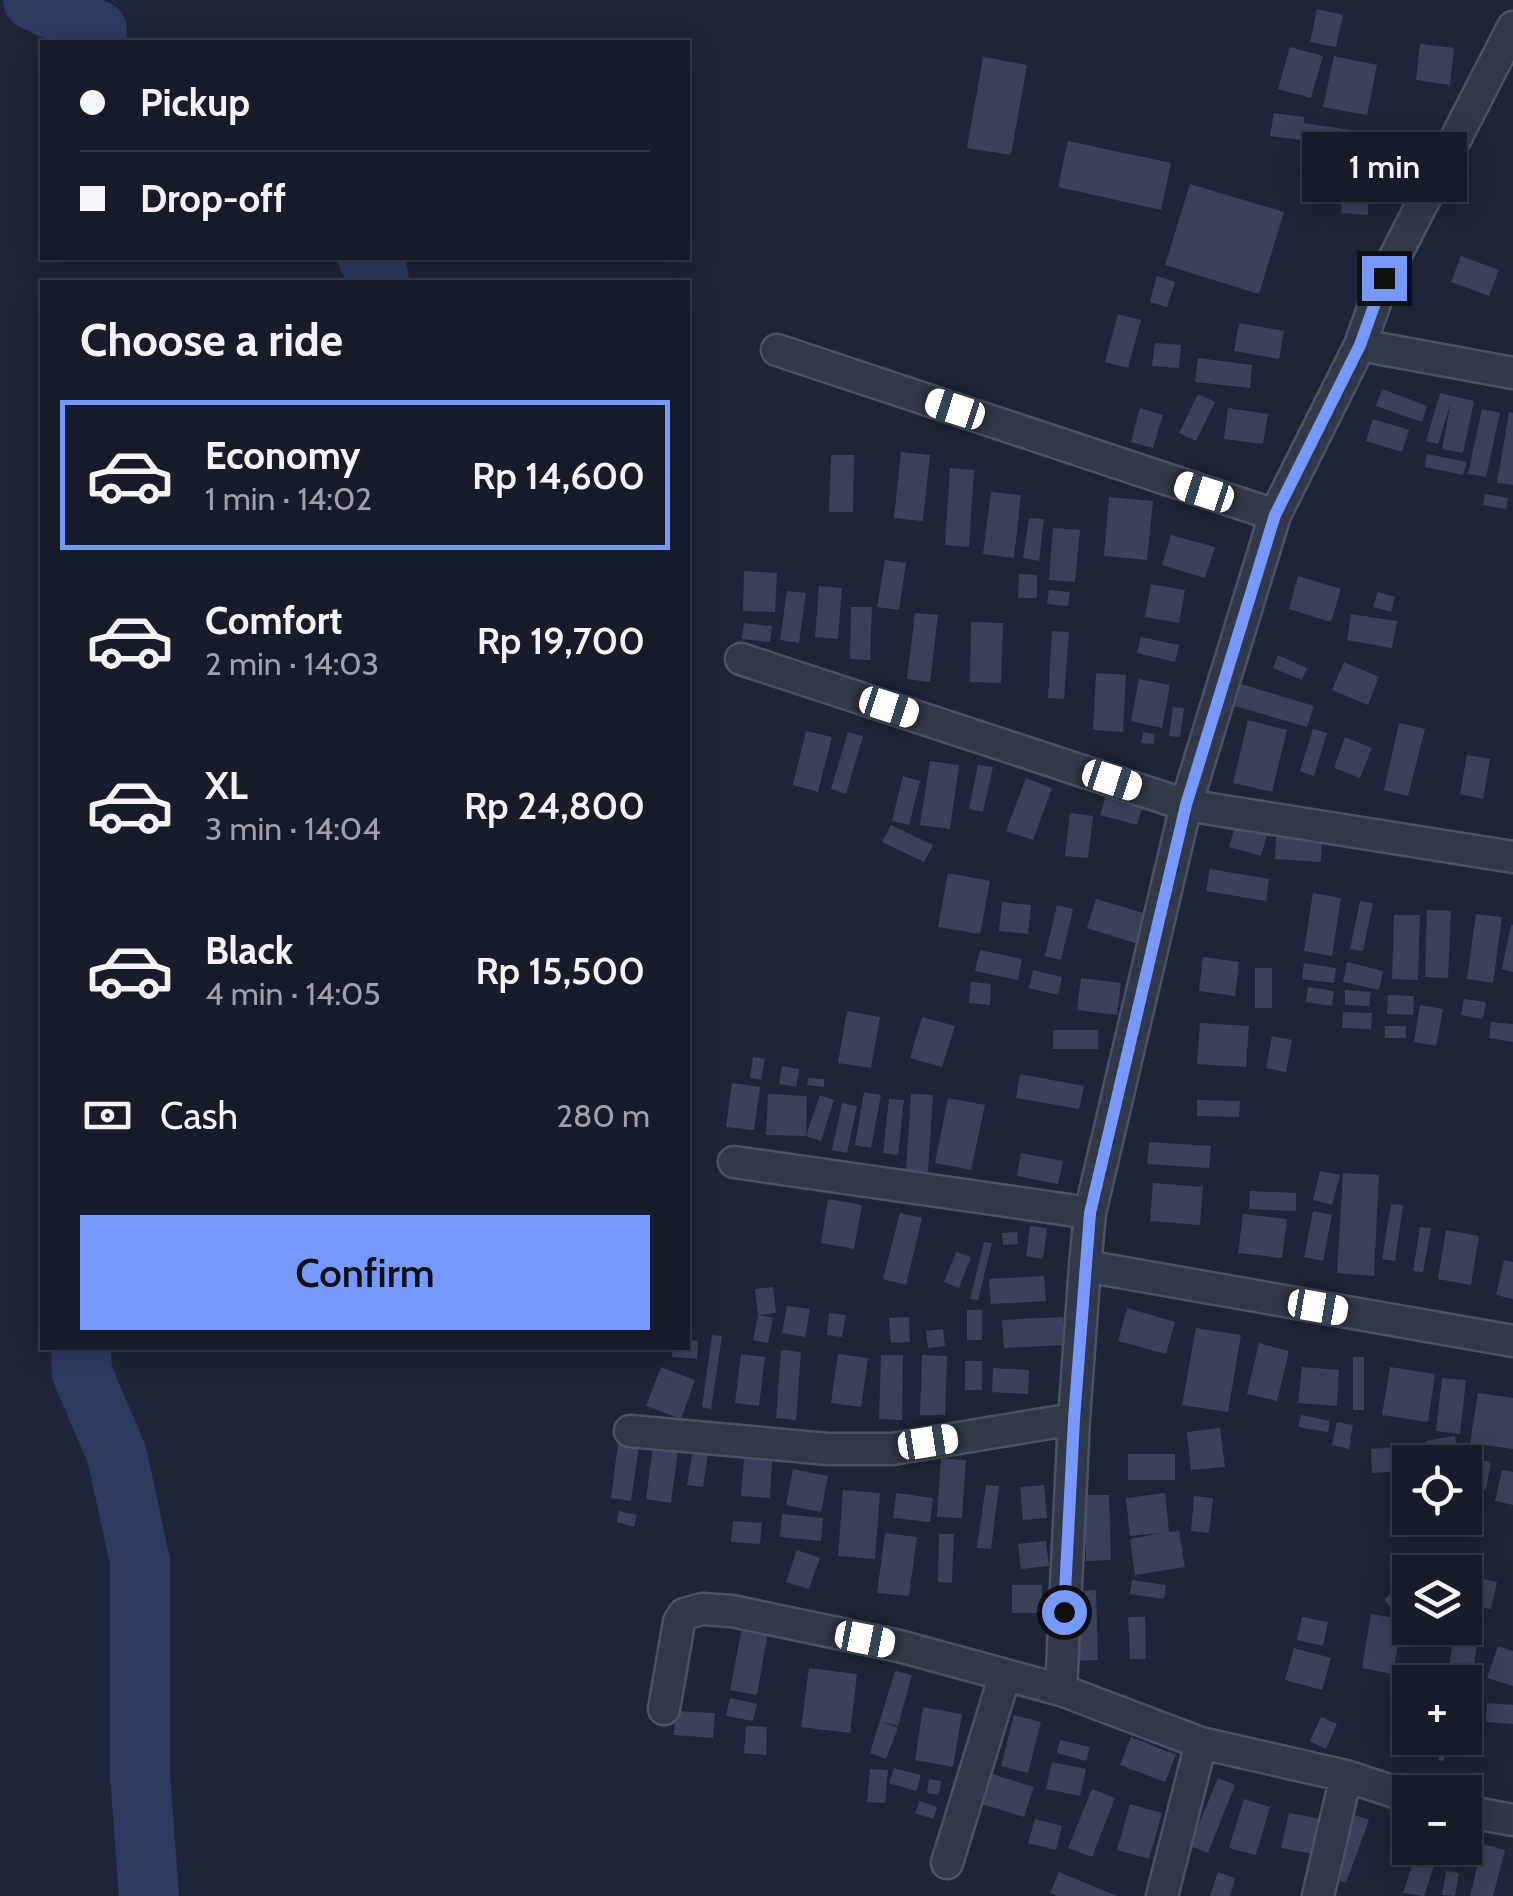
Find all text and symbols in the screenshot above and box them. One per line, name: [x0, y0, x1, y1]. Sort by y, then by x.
text: Pickup: [140, 79, 250, 126]
callout: 1 min: [1302, 133, 1466, 203]
text: 1 min: [1349, 147, 1420, 186]
text: Drop-off: [140, 175, 286, 222]
route end: [1362, 256, 1407, 301]
text: Choose a ride: [80, 313, 343, 367]
car: [922, 385, 988, 433]
icon: car: [85, 430, 175, 520]
text: Economy: [205, 432, 360, 479]
text: Rp 14,600: [472, 452, 645, 499]
car: [1171, 468, 1237, 516]
text: 1 min · 14:02: [205, 479, 372, 518]
icon: car: [85, 595, 175, 685]
text: Comfort: [205, 597, 342, 644]
text: Rp 19,700: [477, 617, 645, 664]
text: 2 min · 14:03: [205, 644, 379, 683]
car: [856, 683, 922, 731]
car: [1079, 756, 1145, 804]
icon: car: [85, 760, 175, 850]
text: XL: [205, 762, 248, 809]
text: Rp 24,800: [464, 782, 645, 829]
text: 3 min · 14:04: [205, 809, 381, 848]
icon: car: [85, 925, 175, 1015]
text: Black: [205, 927, 293, 974]
text: Rp 15,500: [475, 947, 645, 994]
text: 4 min · 14:05: [205, 974, 381, 1013]
icon: cash: [80, 1088, 135, 1143]
text: Cash: [160, 1092, 238, 1139]
text: 280 m: [556, 1096, 650, 1135]
button: Confirm: [80, 1215, 650, 1330]
car: [1286, 1287, 1350, 1327]
car: [896, 1422, 960, 1462]
map controls: [1392, 1445, 1482, 1865]
button: locate: [1392, 1445, 1482, 1535]
button: layers: [1392, 1555, 1482, 1645]
route start: [1042, 1590, 1087, 1635]
car: [833, 1619, 897, 1659]
button: +: [1392, 1665, 1482, 1755]
button: −: [1392, 1775, 1482, 1865]

